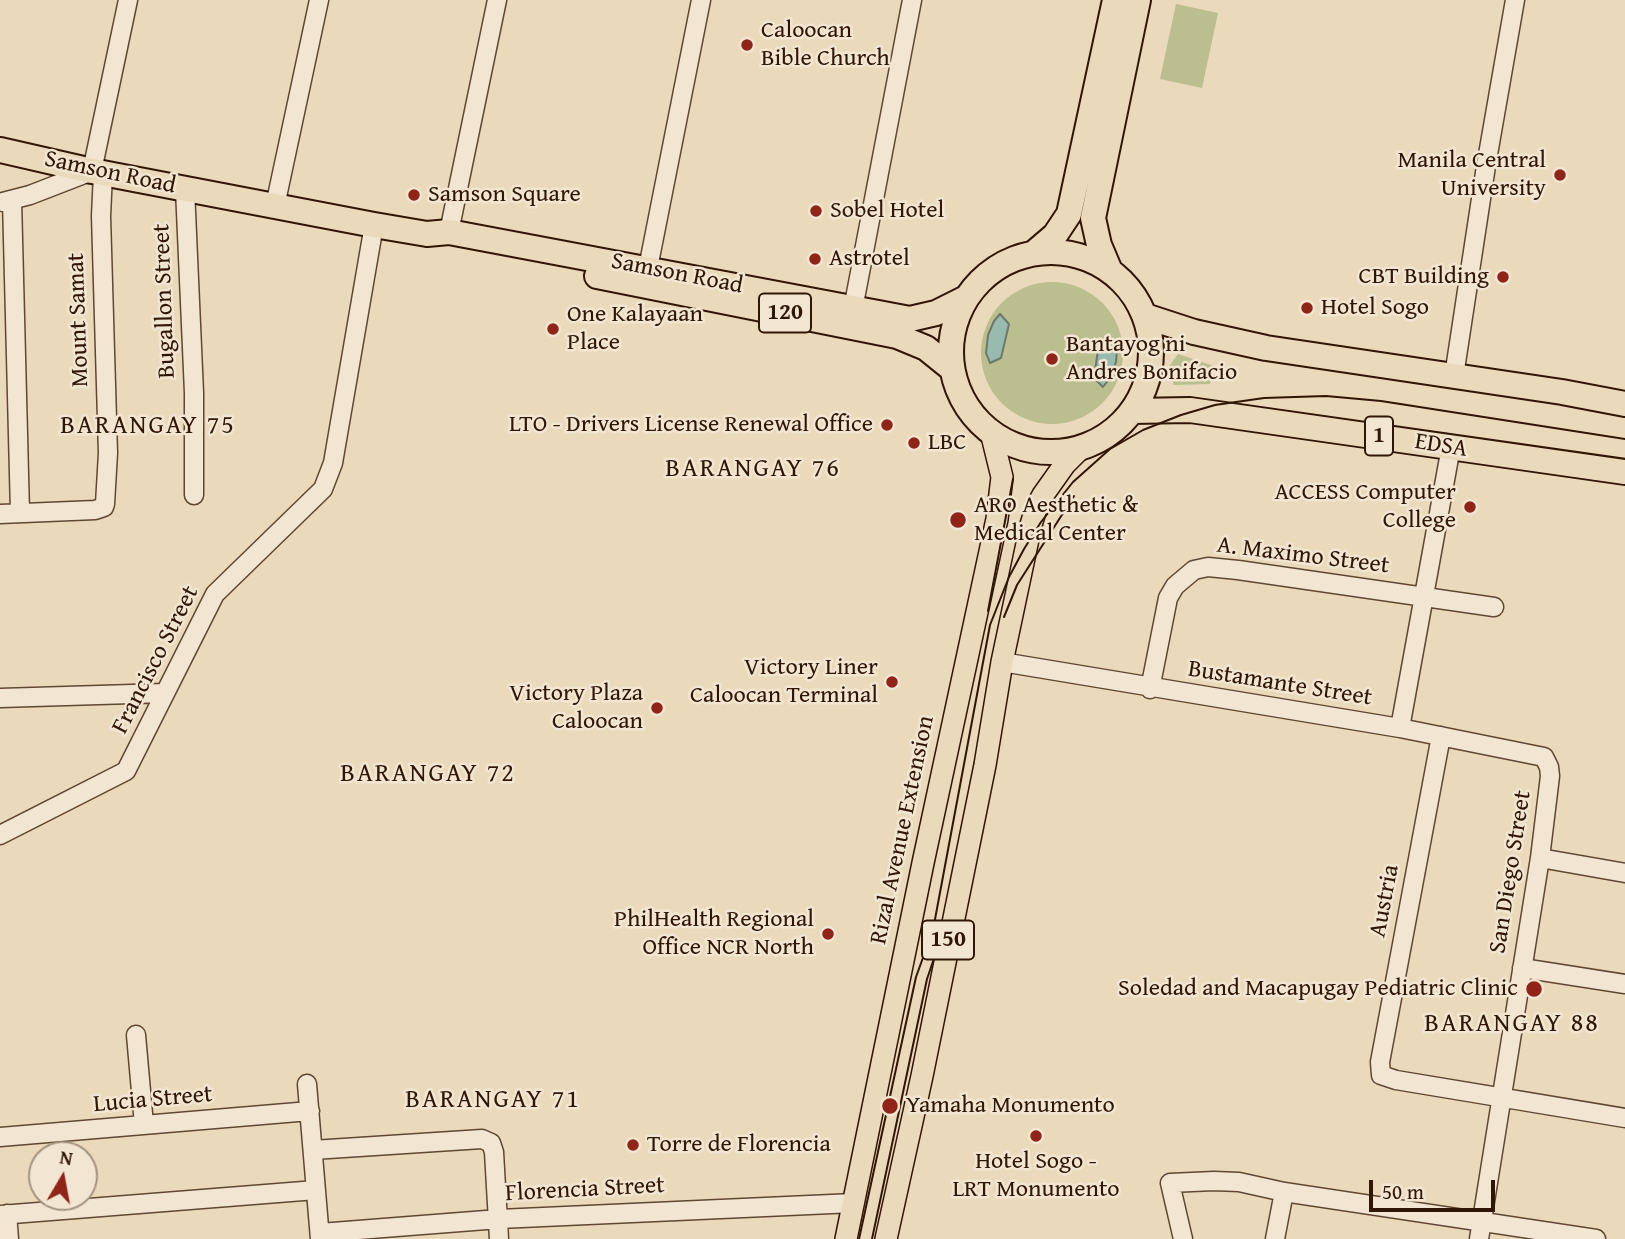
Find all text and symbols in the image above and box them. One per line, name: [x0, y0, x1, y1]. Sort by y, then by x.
place label: Caloocan Bible Church: [761, 17, 890, 73]
marker: Caloocan Bible Church: [739, 37, 755, 53]
street label: Samson Road: [42, 145, 178, 201]
place label: Manila Central University: [1397, 147, 1546, 203]
marker: Manila Central University: [1552, 167, 1568, 183]
place label: Samson Square: [428, 181, 581, 209]
marker: Samson Square: [406, 187, 422, 203]
place label: Sobel Hotel: [830, 197, 944, 225]
marker: Sobel Hotel: [808, 203, 824, 219]
street label: Bugallon Street: [148, 223, 182, 379]
place label: Astrotel: [829, 245, 910, 273]
street label: Samson Road: [609, 247, 745, 301]
marker: Astrotel: [807, 251, 823, 267]
street label: Mount Samat: [62, 252, 96, 388]
place label: CBT Building: [1359, 263, 1489, 291]
marker: CBT Building: [1495, 269, 1511, 285]
road number: 120: [759, 294, 811, 332]
place label: Hotel Sogo: [1321, 294, 1429, 322]
marker: Hotel Sogo: [1299, 300, 1315, 316]
place label: One Kalayaan Place: [567, 301, 703, 357]
marker: One Kalayaan Place: [545, 321, 561, 337]
place label: Bantayog ni Andres Bonifacio: [1066, 331, 1237, 387]
marker: Bantayog ni Andres Bonifacio: [1044, 351, 1060, 367]
district label: BARANGAY 75: [62, 410, 234, 442]
place label: LTO - Drivers License Renewal Office: [509, 411, 873, 439]
road number: 1: [1365, 416, 1393, 456]
marker: LTO - Drivers License Renewal Office: [879, 417, 895, 433]
street label: EDSA: [1413, 428, 1469, 464]
place label: LBC: [928, 429, 966, 457]
marker: LBC: [906, 435, 922, 451]
district label: BARANGAY 76: [667, 453, 839, 485]
place label: ACCESS Computer College: [1274, 479, 1456, 535]
place label: ARO Aesthetic & Medical Center: [974, 492, 1138, 548]
marker: ACCESS Computer College: [1462, 499, 1478, 515]
marker: ARO Aesthetic & Medical Center: [948, 510, 968, 530]
street label: A. Maximo Street: [1215, 531, 1391, 581]
street label: Francisco Street: [106, 581, 206, 739]
place label: Victory Liner Caloocan Terminal: [690, 654, 878, 710]
street label: Bustamante Street: [1186, 655, 1374, 713]
marker: Victory Liner Caloocan Terminal: [884, 674, 900, 690]
place label: Victory Plaza Caloocan: [509, 680, 643, 736]
marker: Victory Plaza Caloocan: [649, 700, 665, 716]
street label: Rizal Avenue Extension: [865, 713, 941, 947]
district label: BARANGAY 72: [342, 758, 514, 790]
street label: San Diego Street: [1484, 788, 1538, 956]
street label: Austria: [1364, 862, 1406, 940]
place label: PhilHealth Regional Office NCR North: [614, 906, 814, 962]
road number: 150: [922, 920, 974, 959]
marker: PhilHealth Regional Office NCR North: [820, 926, 836, 942]
place label: Soledad and Macapugay Pediatric Clinic: [1118, 975, 1518, 1003]
marker: Soledad and Macapugay Pediatric Clinic: [1524, 979, 1544, 999]
district label: BARANGAY 88: [1426, 1008, 1598, 1040]
street label: Lucia Street: [92, 1080, 214, 1120]
district label: BARANGAY 71: [407, 1084, 579, 1116]
place label: Yamaha Monumento: [906, 1092, 1115, 1120]
marker: Yamaha Monumento: [880, 1096, 900, 1116]
marker: Hotel Sogo - LRT Monumento: [1028, 1128, 1044, 1144]
place label: Torre de Florencia: [647, 1131, 831, 1159]
marker: Torre de Florencia: [625, 1137, 641, 1153]
north arrow: [28, 1141, 98, 1211]
text: N: [58, 1142, 75, 1172]
place label: Hotel Sogo - LRT Monumento: [952, 1148, 1120, 1204]
scale bar: [1373, 1166, 1499, 1210]
street label: Florencia Street: [505, 1171, 665, 1209]
text: 50 m: [1382, 1176, 1424, 1207]

